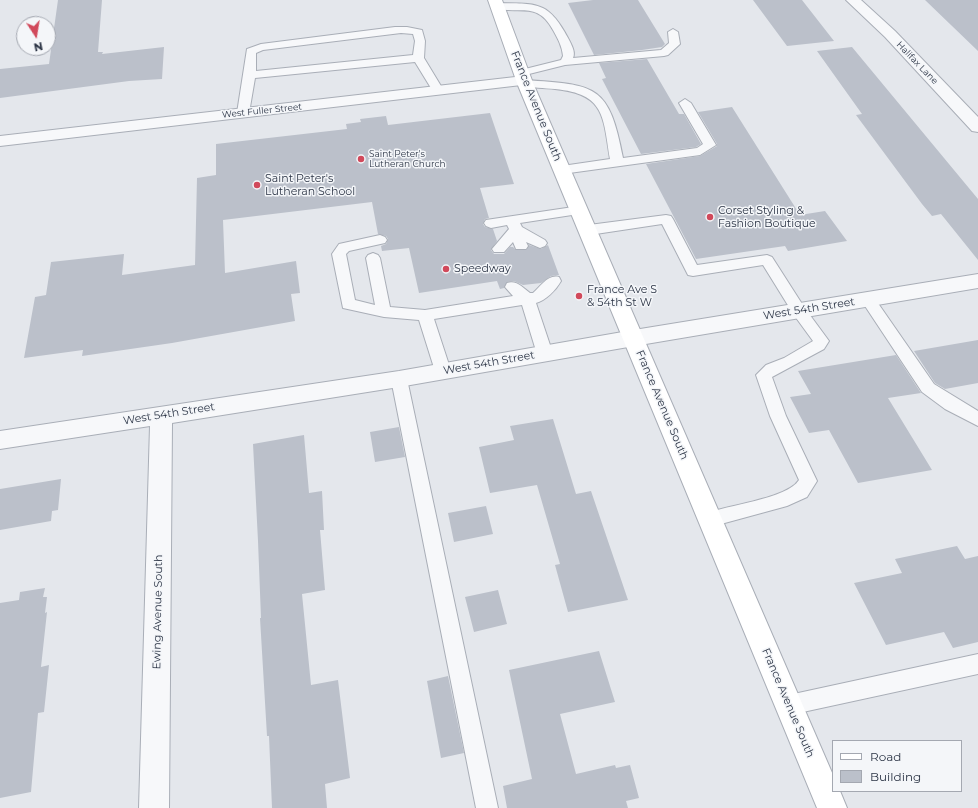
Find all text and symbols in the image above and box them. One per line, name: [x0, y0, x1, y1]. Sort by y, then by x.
north arrow: [16, 16, 56, 56]
text: N: [32, 39, 44, 55]
street label: Halifax Lane: [894, 39, 940, 87]
street label: France Avenue South: [508, 49, 564, 163]
street label: West Fuller Street: [221, 101, 303, 121]
place label: Saint Peter's Lutheran Church: [369, 149, 446, 170]
marker: Saint Peter's Lutheran Church: [356, 154, 366, 164]
place label: Saint Peter's Lutheran School: [265, 172, 355, 198]
marker: Saint Peter's Lutheran School: [252, 180, 262, 190]
place label: Corset Styling & Fashion Boutique: [718, 204, 816, 230]
marker: Corset Styling & Fashion Boutique: [705, 212, 715, 222]
place label: Speedway: [454, 262, 511, 276]
marker: Speedway: [441, 264, 451, 274]
place label: France Ave S & 54th St W: [587, 283, 657, 309]
marker: France Ave S & 54th St W: [574, 291, 584, 301]
street label: West 54th Street: [762, 295, 856, 323]
street label: West 54th Street: [442, 348, 536, 378]
street label: France Avenue South: [633, 348, 691, 462]
street label: West 54th Street: [122, 400, 216, 428]
street label: Ewing Avenue South: [150, 554, 166, 670]
street label: France Avenue South: [759, 646, 817, 760]
legend: [832, 740, 962, 792]
text: Road: [870, 749, 901, 764]
text: Building: [870, 769, 921, 784]

